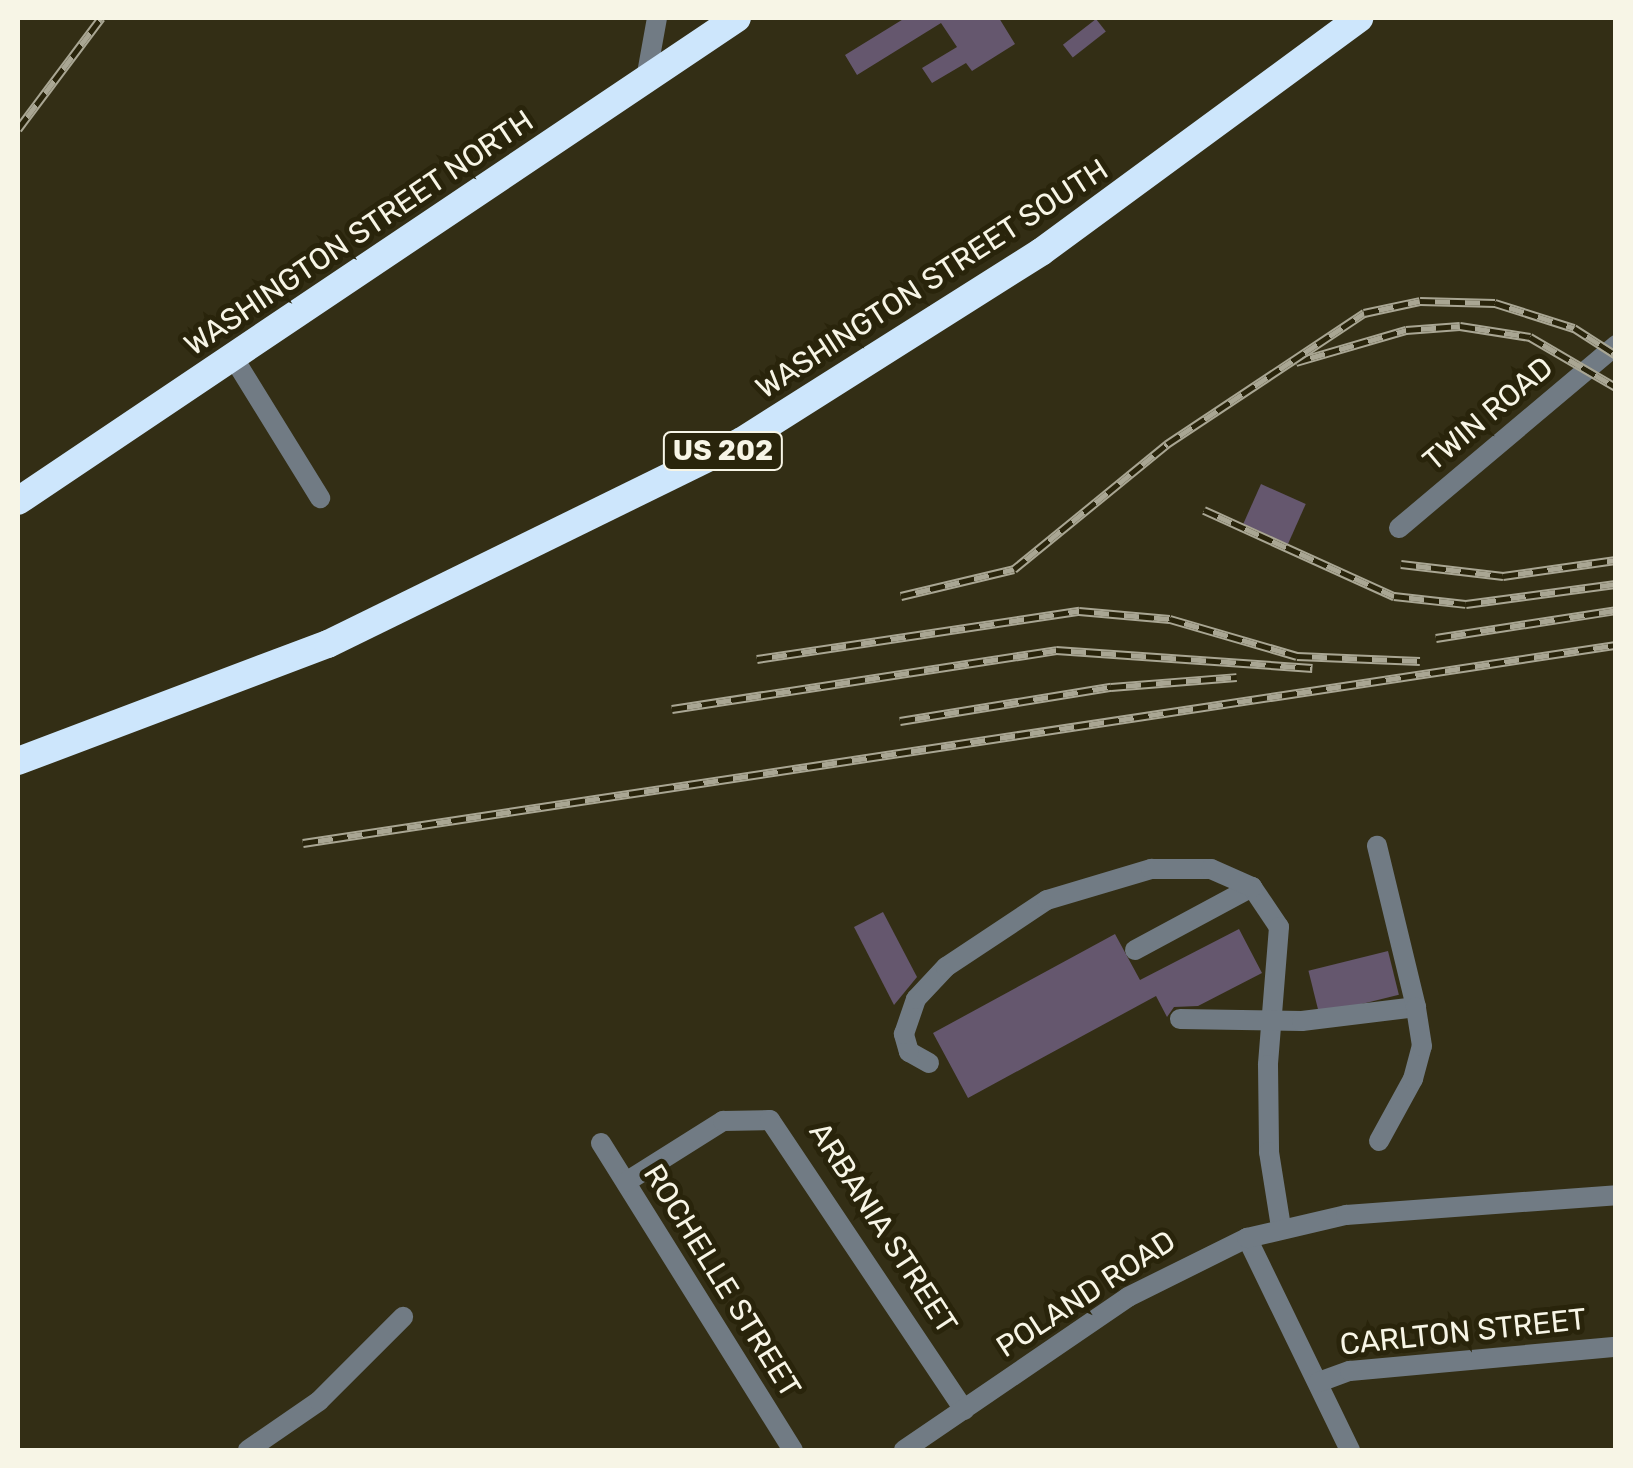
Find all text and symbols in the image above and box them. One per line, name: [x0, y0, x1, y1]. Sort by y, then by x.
street label: WASHINGTON STREET NORTH: [177, 102, 541, 364]
street label: WASHINGTON STREET SOUTH: [749, 151, 1115, 407]
street label: TWIN ROAD: [1416, 349, 1560, 479]
road number: US 202: [660, 428, 786, 474]
street label: ARBANIA STREET: [801, 1115, 965, 1341]
street label: ROCHELLE STREET: [636, 1158, 808, 1404]
street label: POLAND ROAD: [990, 1223, 1182, 1365]
street label: CARLTON STREET: [1338, 1301, 1588, 1363]

